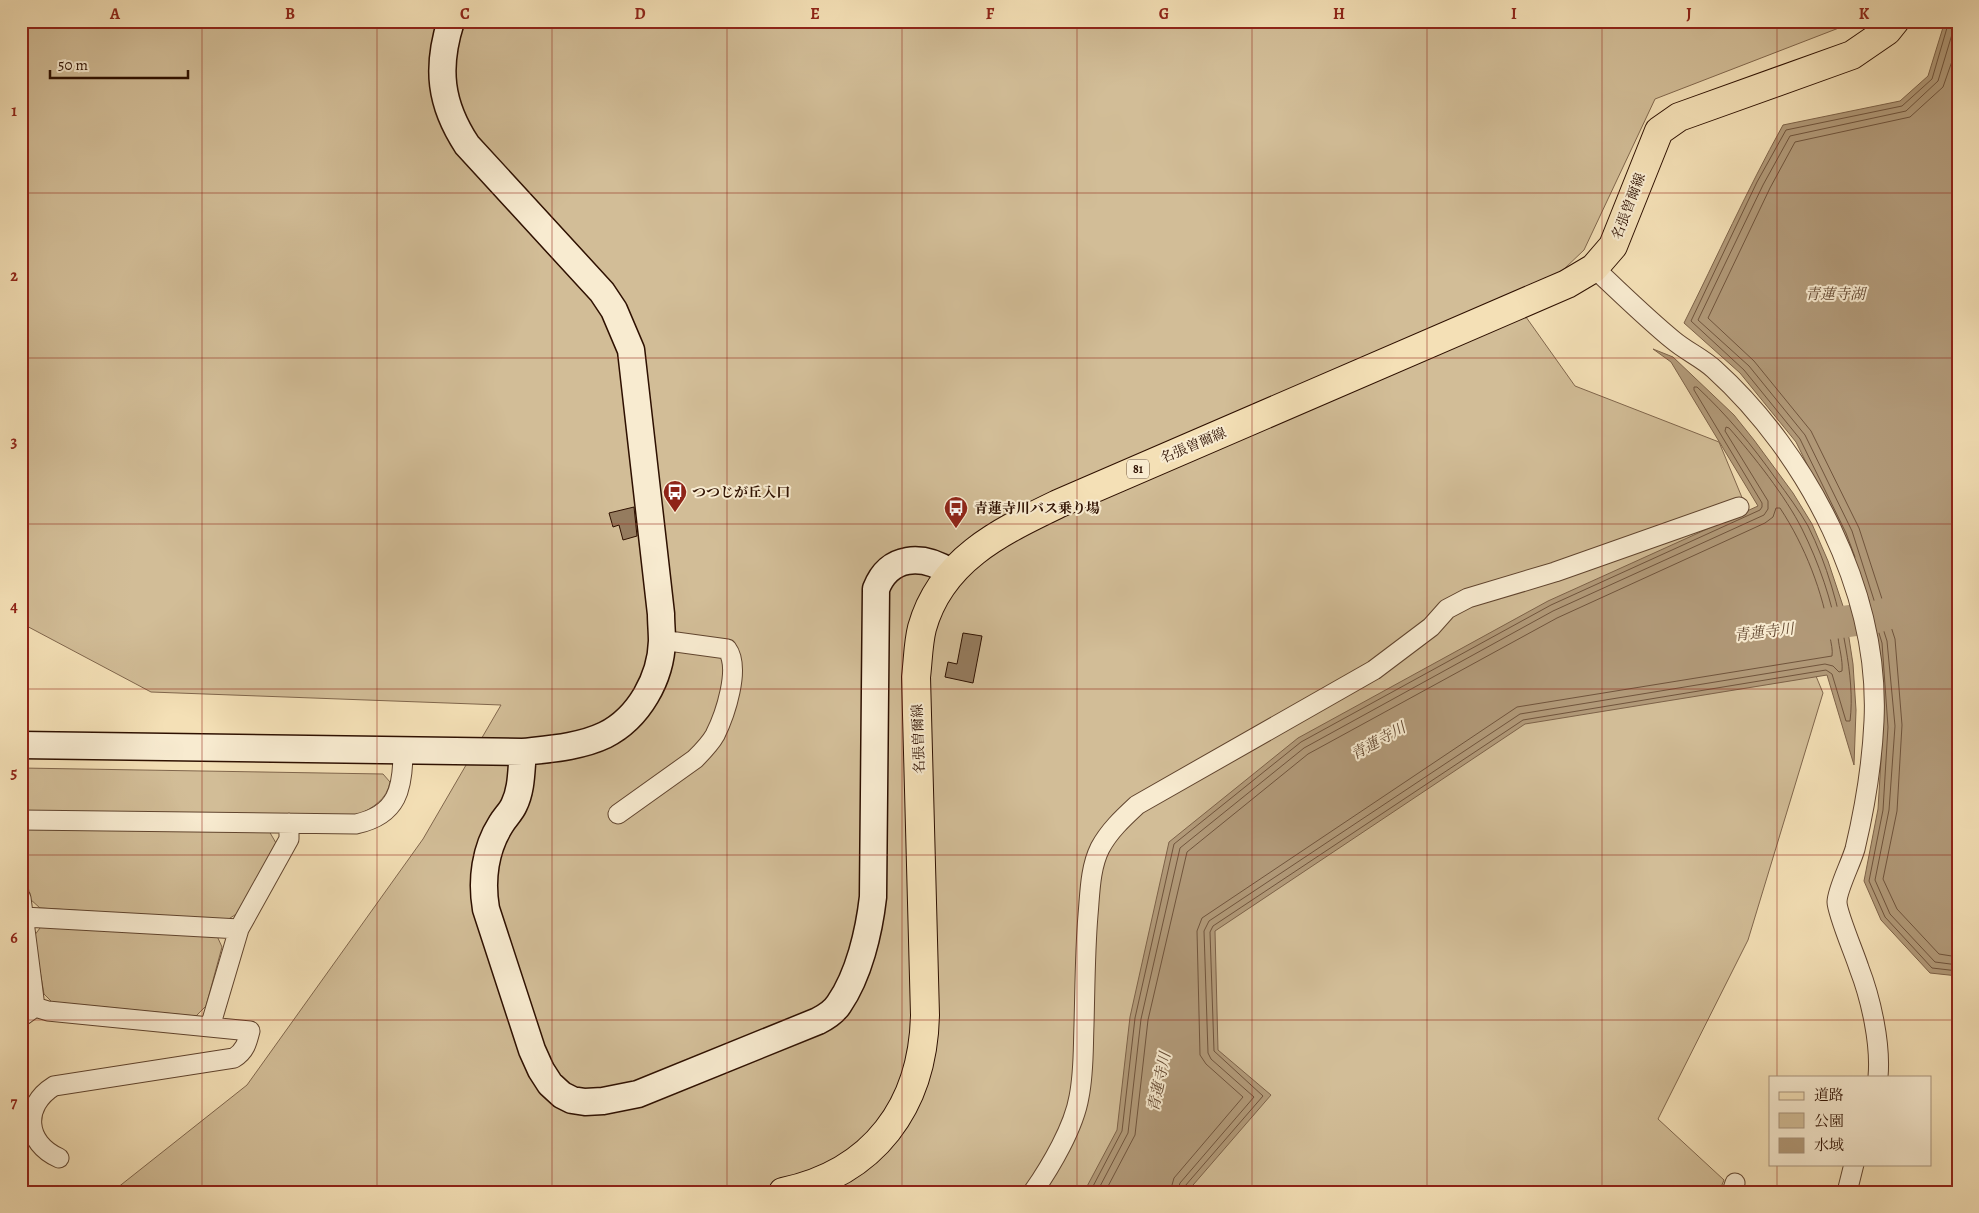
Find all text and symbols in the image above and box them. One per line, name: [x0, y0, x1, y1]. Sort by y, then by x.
text: A: [109, 3, 121, 25]
text: B: [285, 3, 295, 25]
text: C: [460, 3, 470, 25]
text: D: [634, 3, 646, 25]
text: E: [810, 3, 820, 25]
text: F: [986, 3, 995, 25]
text: G: [1159, 3, 1169, 25]
text: H: [1333, 3, 1345, 25]
text: I: [1511, 3, 1517, 25]
text: J: [1686, 3, 1692, 25]
text: K: [1859, 3, 1870, 25]
scale bar: [50, 48, 188, 80]
text: 50 m: [58, 55, 88, 75]
text: 1: [11, 100, 17, 122]
street label: 名張曽爾線: [1607, 170, 1650, 242]
text: 2: [10, 265, 18, 287]
water label: 青蓮寺湖: [1805, 284, 1868, 304]
street label: 名張曽爾線: [1157, 423, 1229, 468]
text: 3: [11, 431, 18, 453]
road number: 81: [1127, 459, 1149, 478]
bus stop icon: つつじが丘入口: [662, 479, 688, 513]
place label: つつじが丘入口: [692, 483, 790, 502]
bus stop icon: 青蓮寺川バス乗り場: [943, 495, 969, 529]
place label: 青蓮寺川バス乗り場: [974, 499, 1100, 518]
text: 4: [10, 596, 18, 618]
water label: 青蓮寺川: [1733, 618, 1797, 646]
street label: 名張曽爾線: [908, 704, 929, 774]
water label: 青蓮寺川: [1347, 717, 1411, 764]
text: 5: [11, 762, 18, 784]
text: 6: [10, 927, 18, 949]
water label: 青蓮寺川: [1143, 1049, 1175, 1113]
legend: [1769, 1076, 1932, 1166]
text: 道路: [1814, 1085, 1844, 1105]
text: 7: [11, 1092, 18, 1114]
text: 公園: [1814, 1111, 1844, 1131]
text: 水域: [1814, 1135, 1844, 1155]

